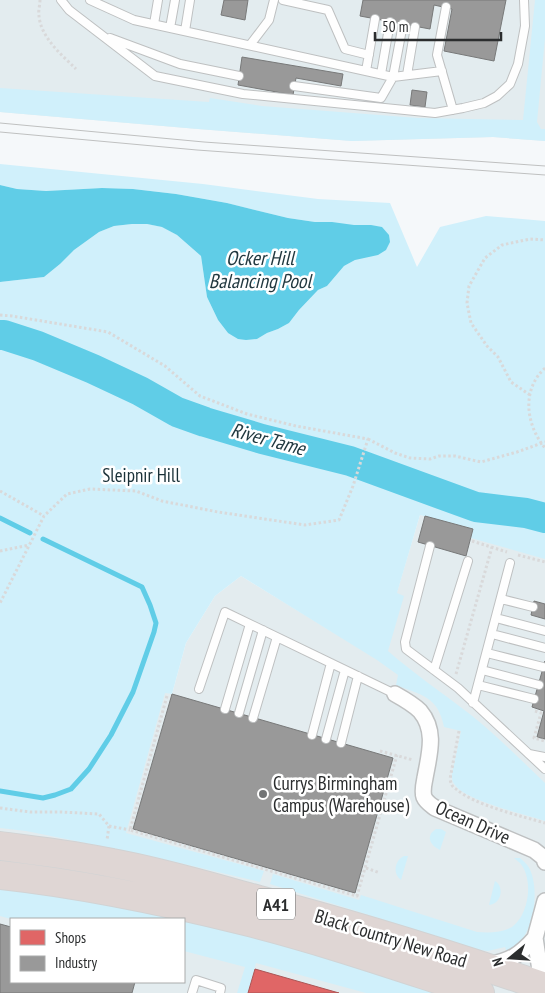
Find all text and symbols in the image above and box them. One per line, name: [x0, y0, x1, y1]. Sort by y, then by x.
scale bar: [375, 10, 501, 42]
text: 50 m: [382, 17, 408, 36]
water label: Ocker Hill Balancing Pool: [209, 245, 314, 294]
water label: River Tame: [228, 417, 310, 462]
park label: Sleipnir Hill: [102, 463, 180, 487]
place label: Currys Birmingham Campus (Warehouse): [273, 771, 410, 817]
marker: Currys Birmingham Campus (Warehouse): [257, 788, 269, 800]
street label: Ocean Drive: [432, 795, 514, 849]
road number: A41: [257, 889, 295, 920]
street label: Black Country New Road: [312, 903, 470, 973]
legend: [10, 918, 185, 983]
text: Shops: [55, 928, 86, 947]
north arrow: [485, 933, 535, 983]
text: Industry: [55, 953, 97, 972]
text: N: [488, 956, 507, 968]

